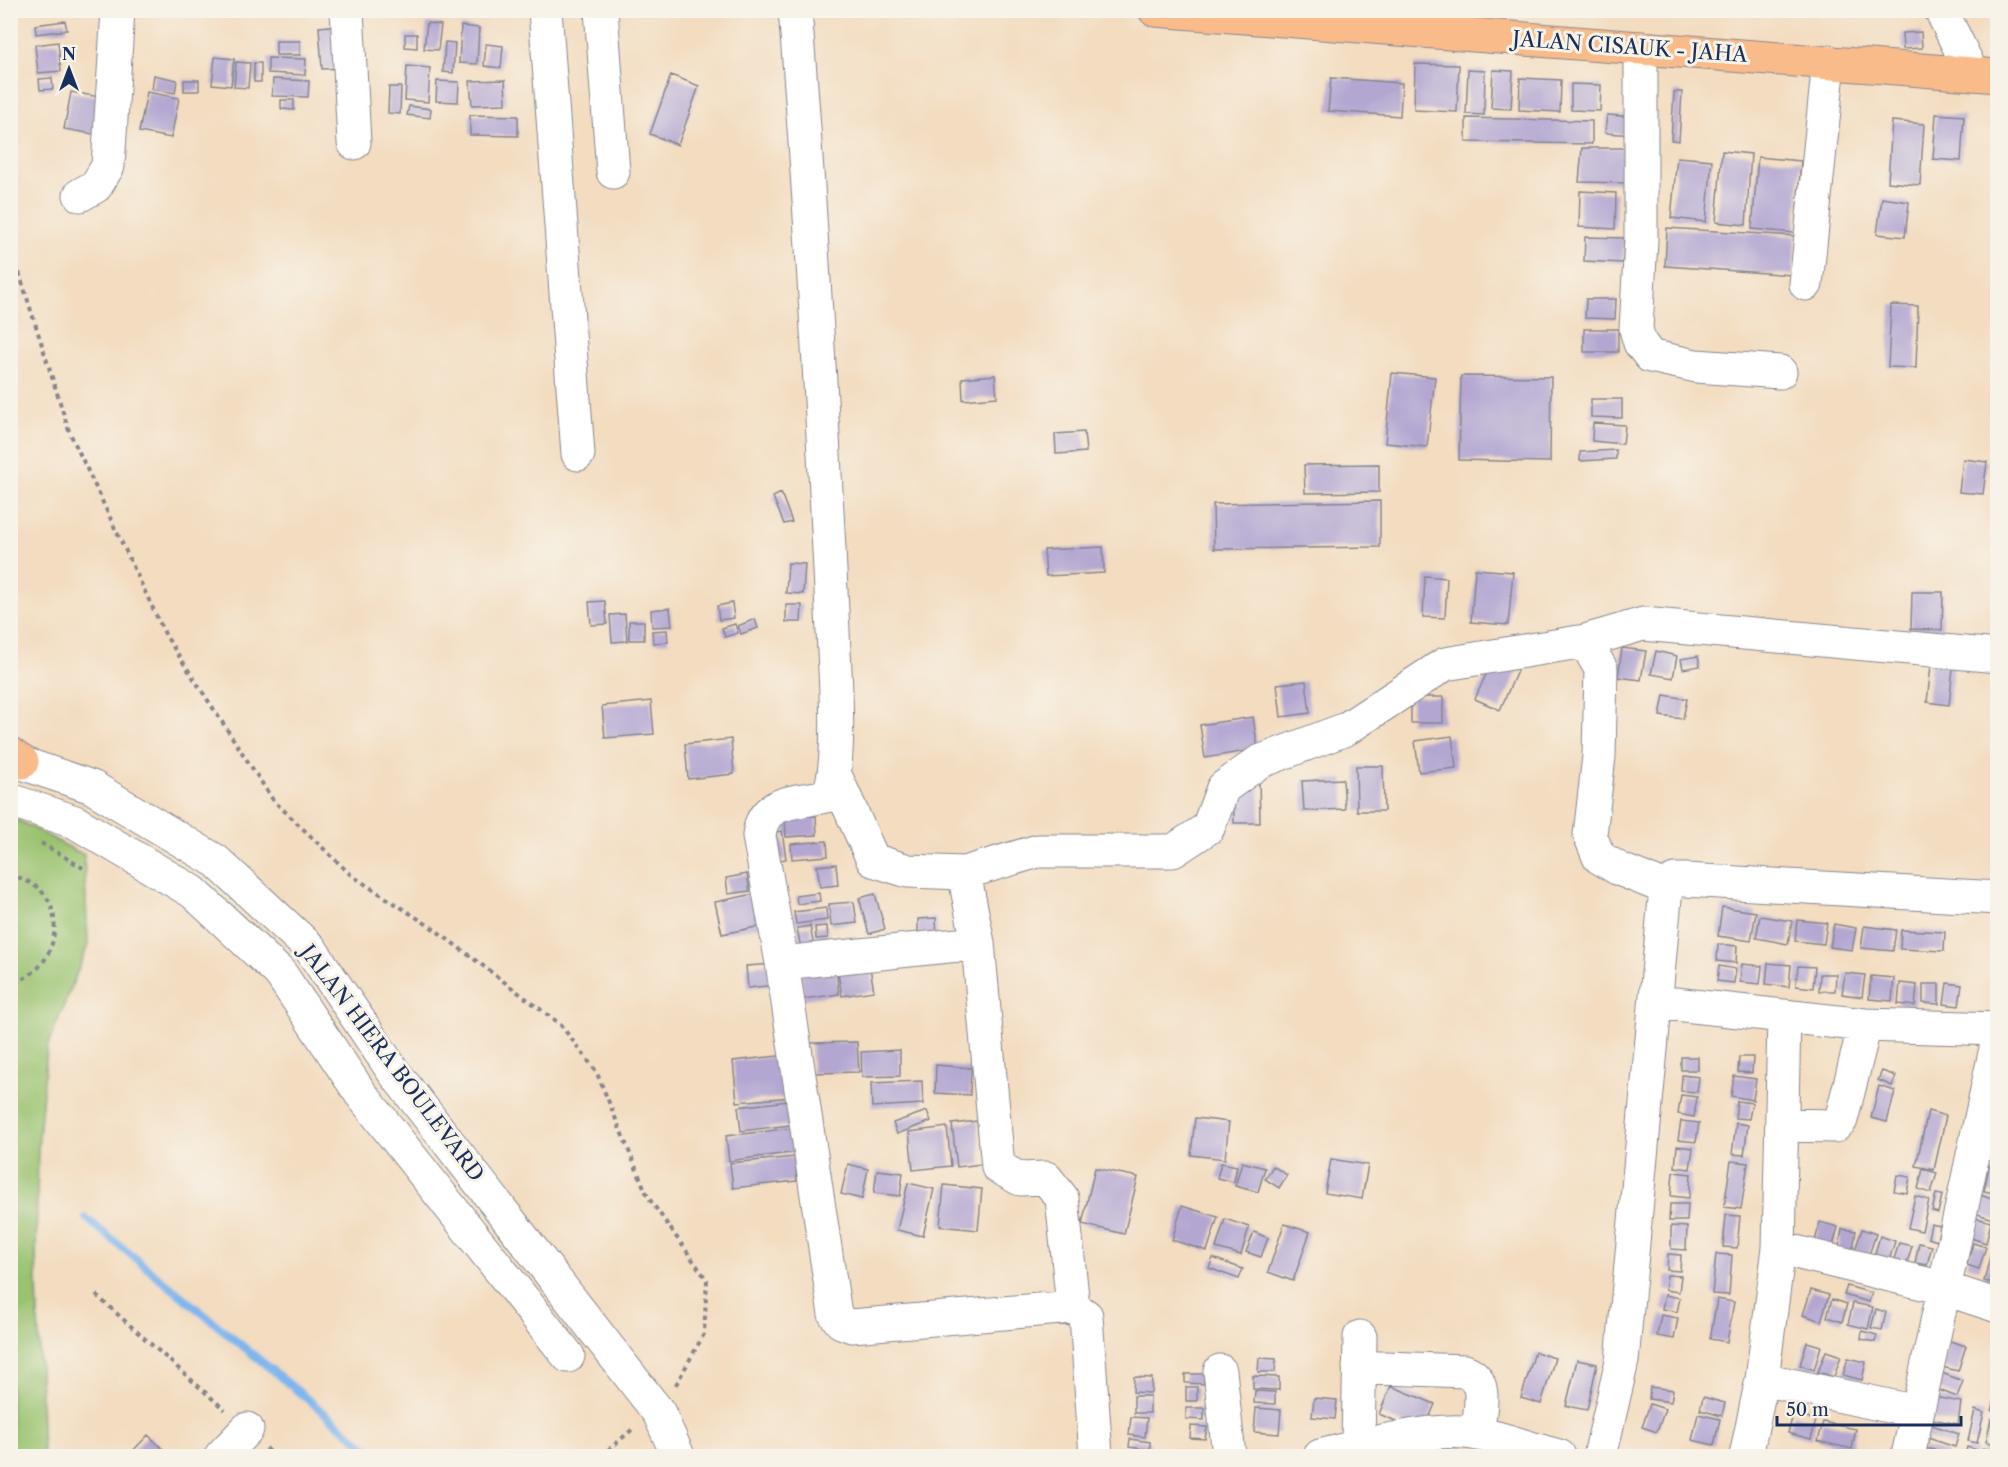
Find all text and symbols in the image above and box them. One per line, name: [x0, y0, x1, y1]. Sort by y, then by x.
street label: JALAN CISAUK - JAHA: [1509, 26, 1749, 67]
north arrow: [39, 39, 99, 99]
text: N: [62, 44, 76, 64]
street label: JALAN HIERA BOULEVARD: [294, 937, 489, 1186]
scale bar: [1777, 1389, 1962, 1427]
text: 50 m: [1786, 1399, 1829, 1421]

